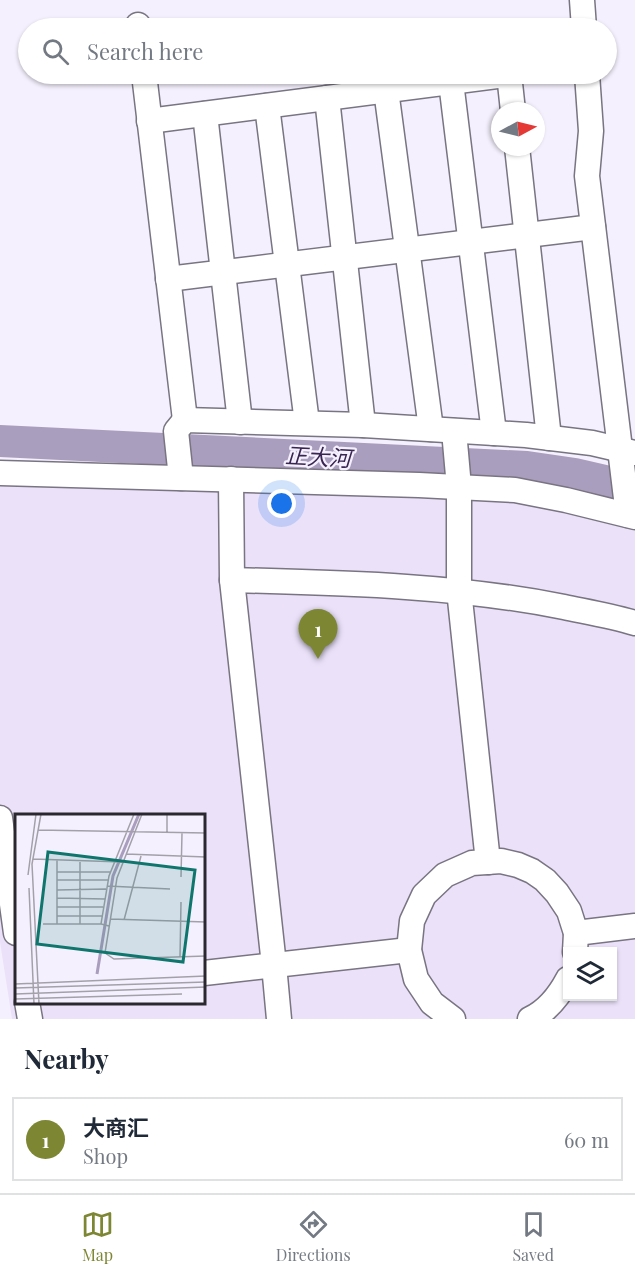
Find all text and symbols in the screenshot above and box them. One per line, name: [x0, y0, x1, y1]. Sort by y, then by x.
search box: [18, 18, 617, 84]
icon: search: [39, 35, 72, 68]
text: Search here: [87, 36, 203, 66]
north arrow: [491, 102, 545, 156]
water label: 正大河: [284, 439, 356, 473]
your location: [267, 489, 296, 518]
pin: 1: [298, 610, 338, 659]
inset map: [15, 814, 206, 1004]
map controls: [563, 947, 617, 1001]
button: layers: [563, 947, 617, 1001]
text: Nearby: [24, 1041, 109, 1076]
text: 大商汇: [83, 1112, 149, 1142]
text: 1: [42, 1126, 49, 1153]
text: 60 m: [564, 1126, 609, 1153]
text: Shop: [83, 1142, 128, 1169]
tab: Map: [81, 1208, 114, 1265]
tab: Directions: [276, 1208, 351, 1265]
tab: Saved: [512, 1208, 554, 1265]

